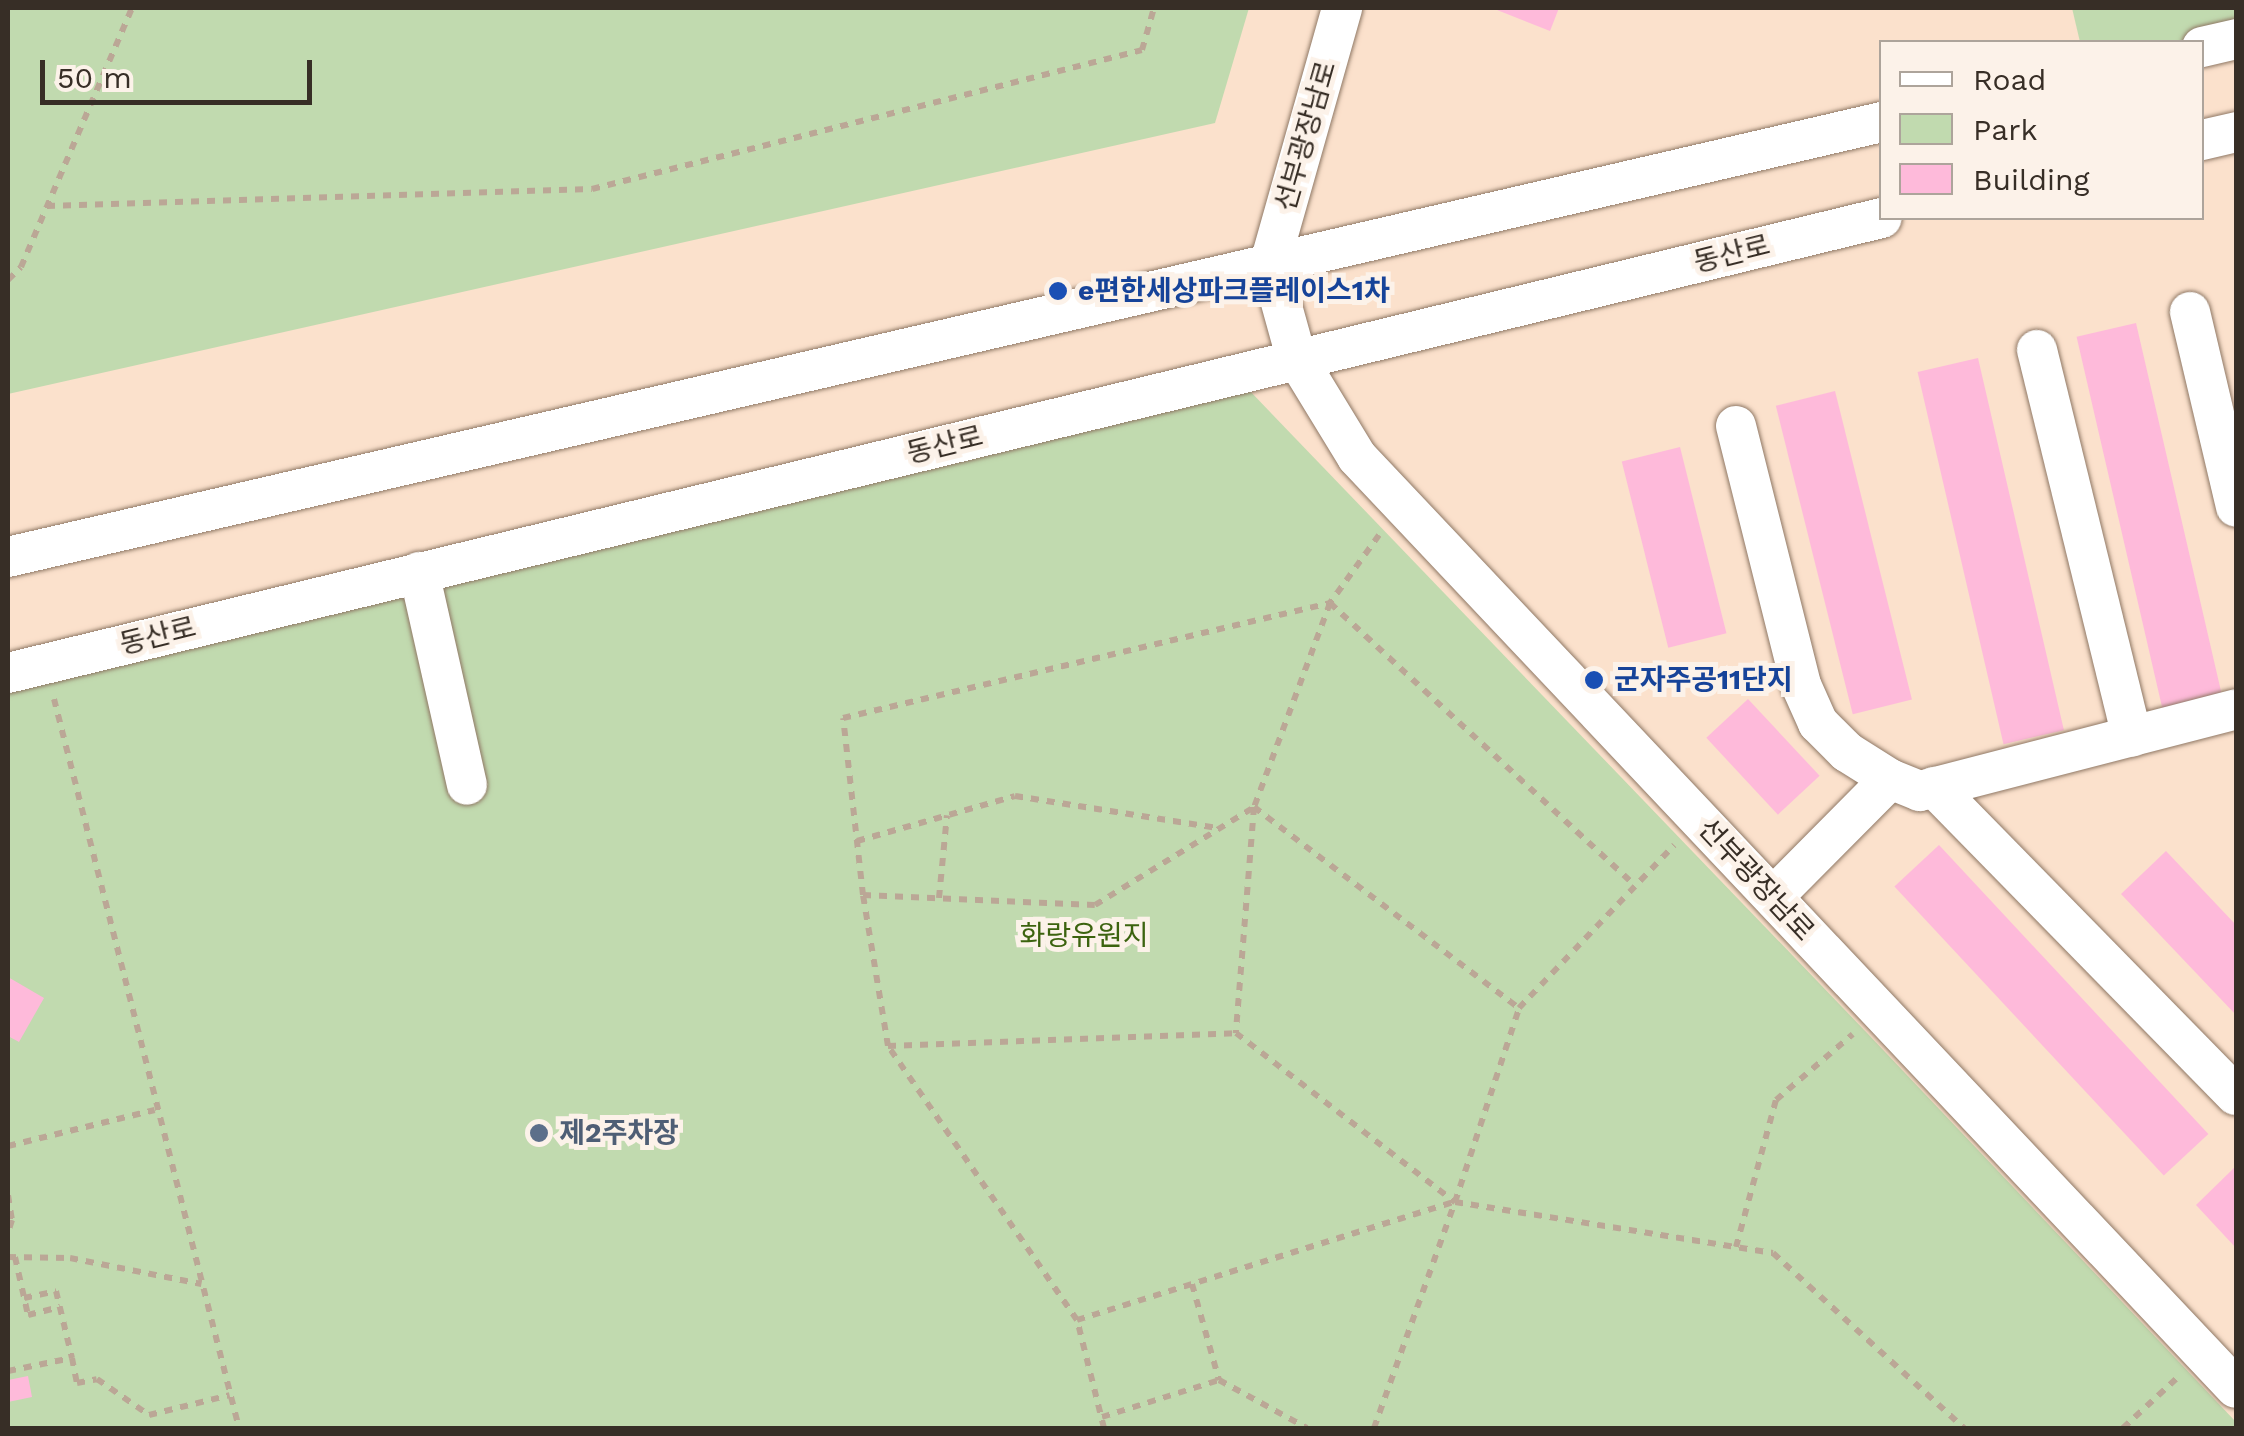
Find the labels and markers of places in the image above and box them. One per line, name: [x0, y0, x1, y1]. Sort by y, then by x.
place label: e편한세상파크플레이스1차: [1078, 274, 1390, 308]
marker: e편한세상파크플레이스1차: [1047, 280, 1069, 302]
place label: 군자주공11단지: [1614, 663, 1793, 697]
marker: 군자주공11단지: [1583, 669, 1605, 691]
place label: 제2주차장: [559, 1116, 679, 1150]
marker: 제2주차장: [528, 1122, 550, 1144]

